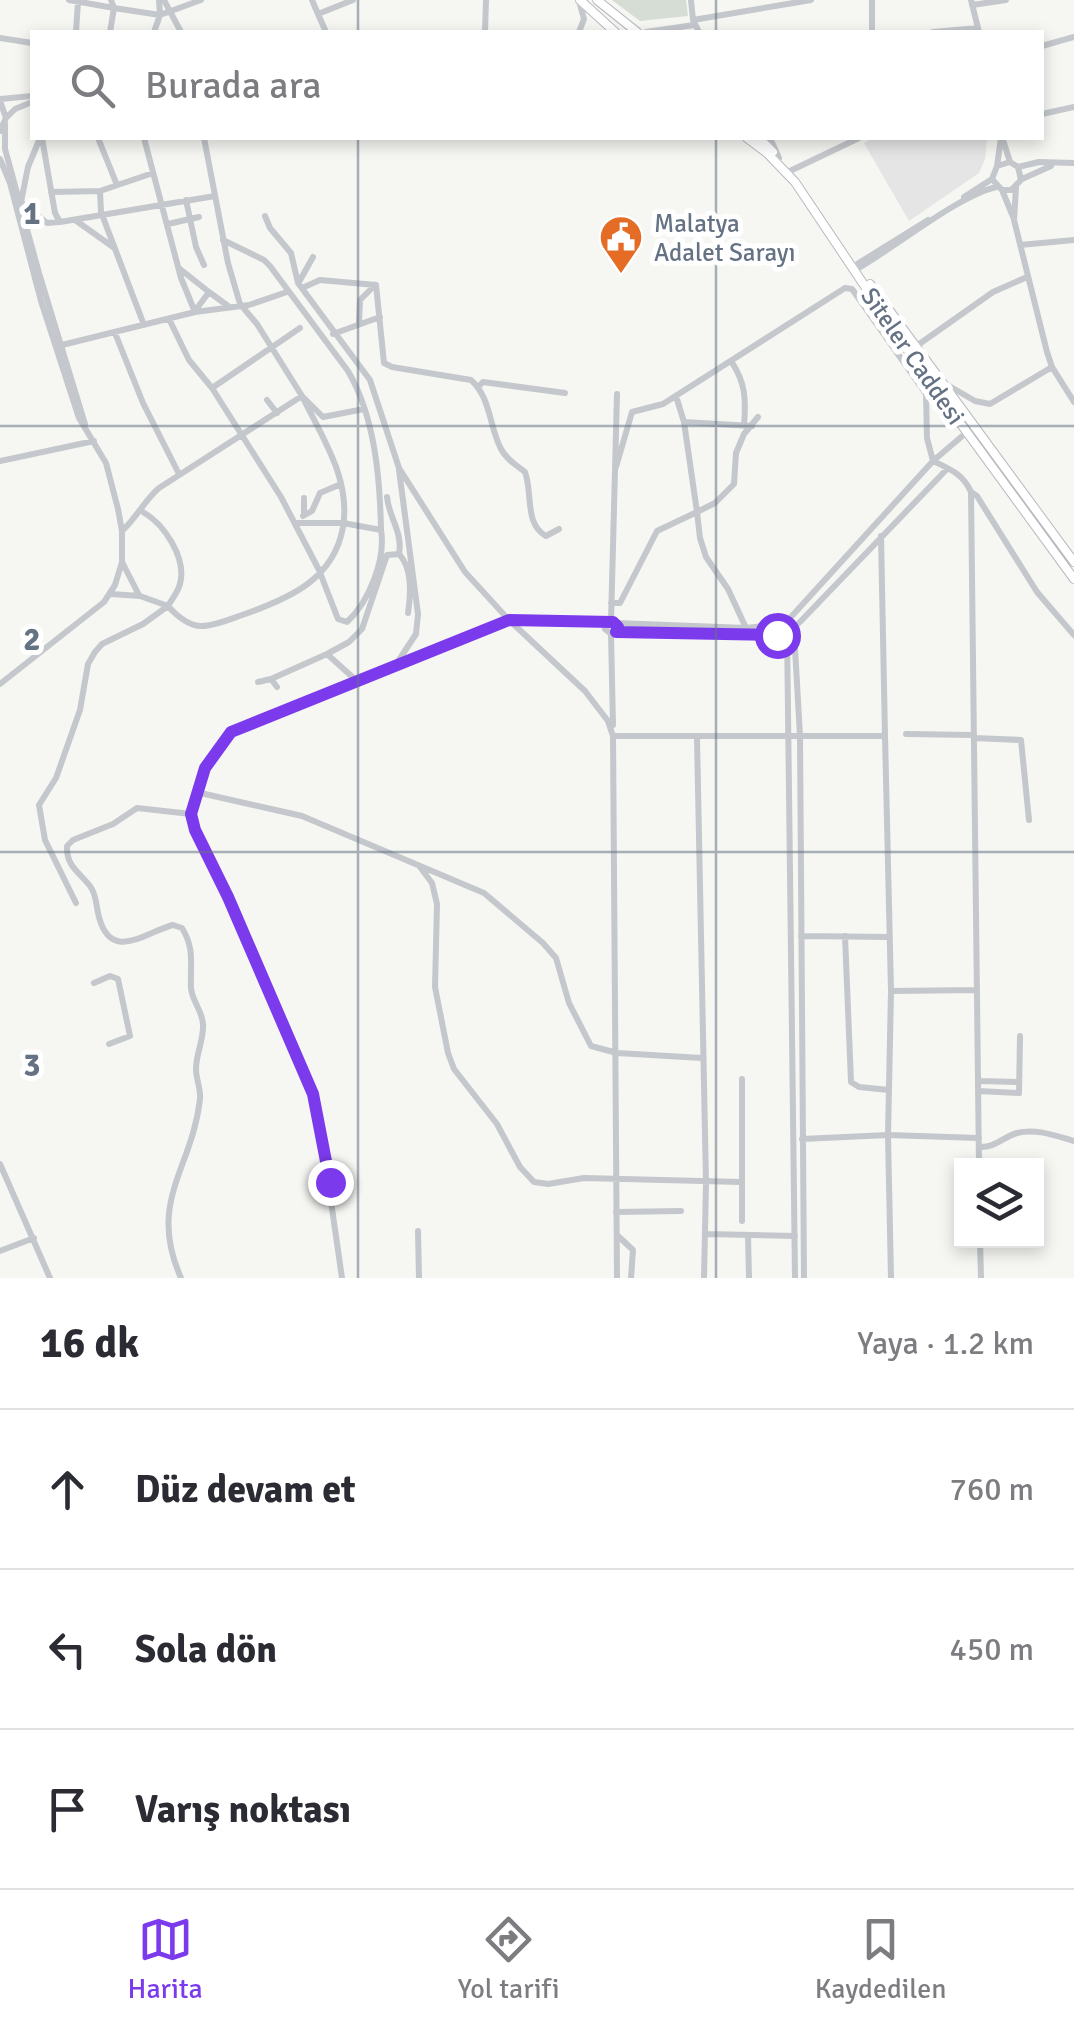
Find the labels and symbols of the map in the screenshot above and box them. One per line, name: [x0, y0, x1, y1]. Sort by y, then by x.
text: 1: [23, 194, 41, 233]
place label: Malatya Adalet Sarayı: [654, 208, 796, 268]
public building icon: Malatya Adalet Sarayı: [598, 214, 644, 275]
street label: Siteler Caddesi: [854, 282, 972, 430]
route start: [755, 613, 801, 659]
text: 2: [23, 620, 41, 659]
text: 3: [23, 1046, 41, 1085]
route end: [308, 1160, 354, 1206]

